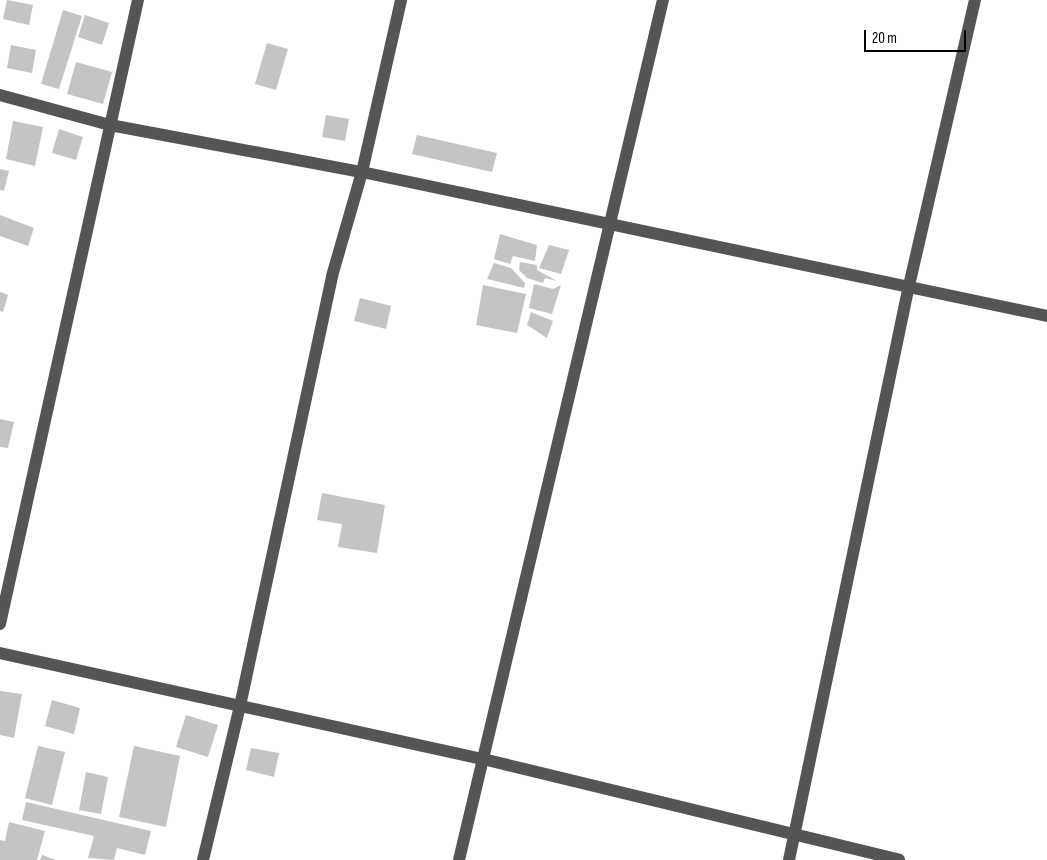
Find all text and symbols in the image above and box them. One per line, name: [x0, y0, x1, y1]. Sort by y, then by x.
scale bar: [867, 20, 970, 52]
text: 20 m: [872, 29, 897, 48]

